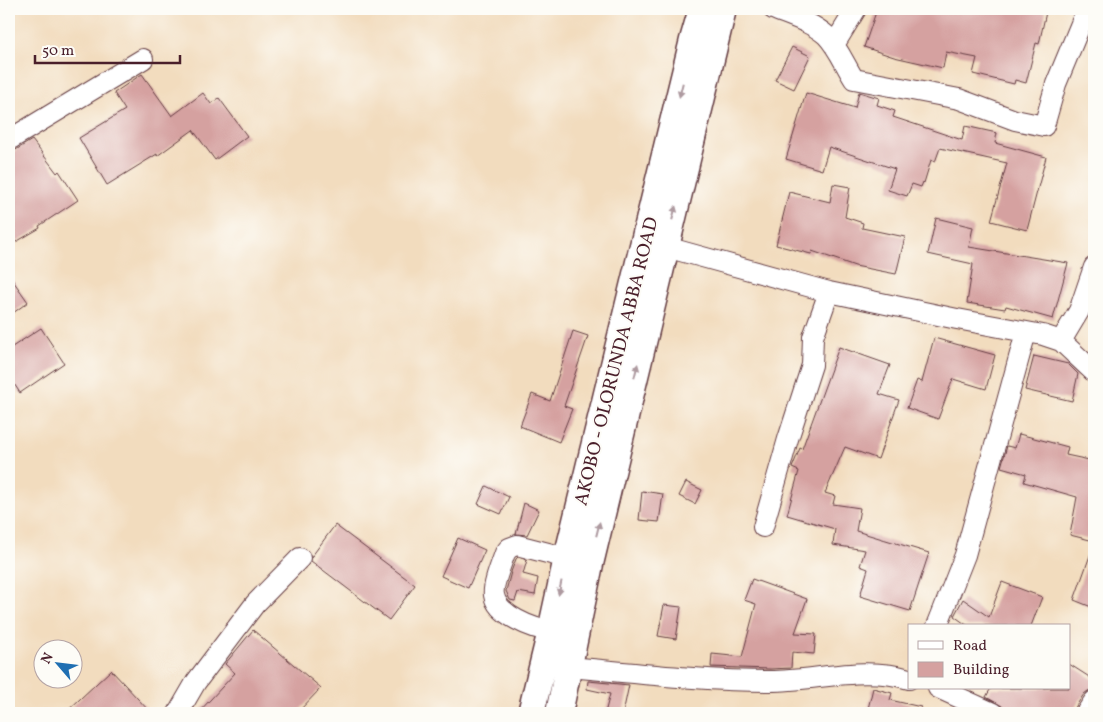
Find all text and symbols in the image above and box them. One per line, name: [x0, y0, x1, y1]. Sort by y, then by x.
scale bar: [35, 32, 180, 64]
text: 50 m: [42, 41, 74, 62]
one-way arrow: [677, 82, 685, 97]
one-way arrow: [670, 205, 678, 220]
street label: AKOBO - OLORUNDA ABBA ROAD: [568, 214, 665, 508]
one-way arrow: [632, 363, 640, 378]
one-way arrow: [594, 521, 602, 536]
one-way arrow: [556, 580, 564, 595]
legend: [908, 624, 1070, 690]
text: Road: [953, 636, 987, 657]
north arrow: [32, 640, 82, 690]
text: N: [37, 650, 59, 668]
text: Building: [953, 660, 1010, 681]

